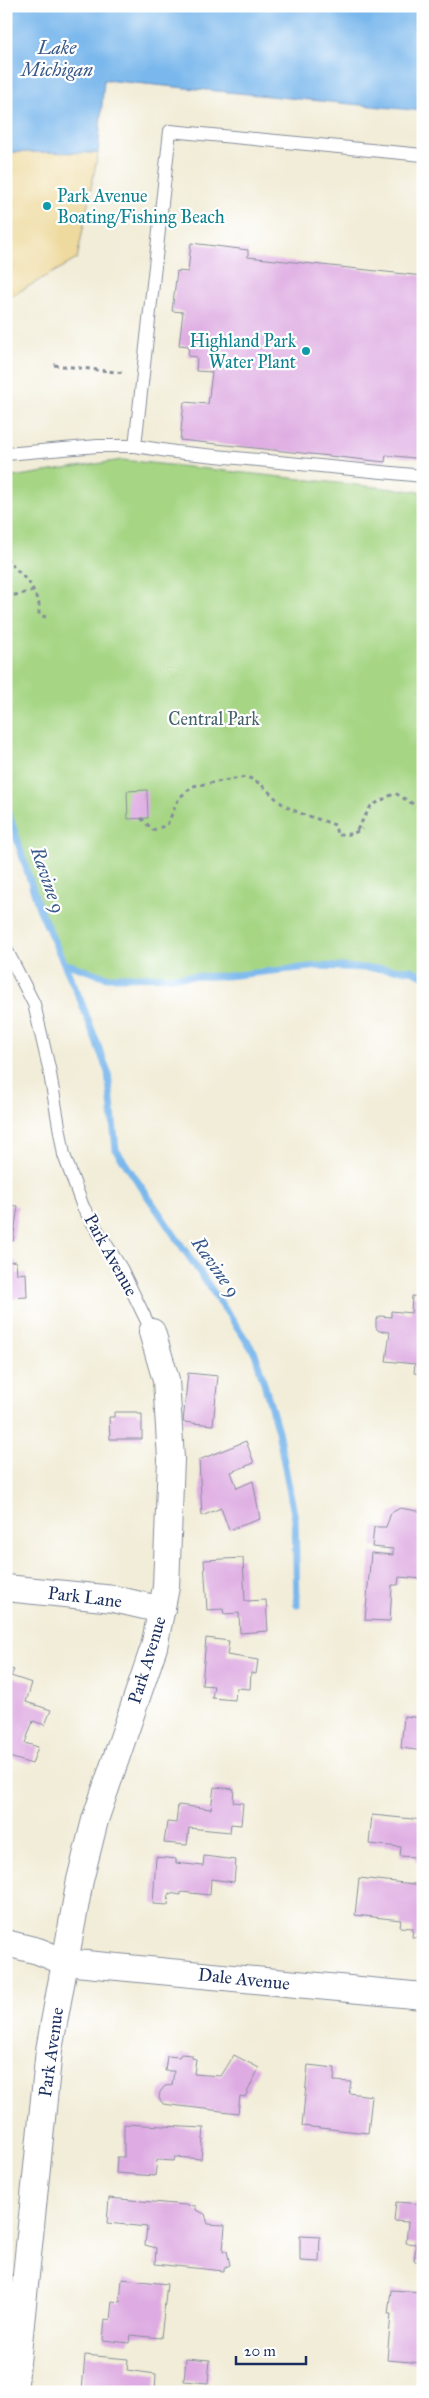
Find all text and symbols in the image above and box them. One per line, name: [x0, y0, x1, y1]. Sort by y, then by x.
water label: Lake Michigan: [19, 36, 93, 81]
place label: Park Avenue Boating/Fishing Beach: [57, 185, 225, 229]
marker: Park Avenue Boating/Fishing Beach: [41, 200, 53, 212]
place label: Highland Park Water Plant: [189, 330, 297, 373]
marker: Highland Park Water Plant: [300, 345, 312, 357]
park label: Central Park: [168, 708, 260, 730]
water label: Ravine 9: [26, 843, 70, 916]
street label: Park Avenue: [79, 1210, 143, 1300]
water label: Ravine 9: [186, 1231, 245, 1302]
street label: Park Lane: [47, 1582, 123, 1612]
street label: Park Avenue: [123, 1614, 171, 1706]
street label: Dale Avenue: [197, 1963, 291, 1995]
street label: Park Avenue: [34, 2006, 68, 2098]
scale bar: [236, 2333, 306, 2365]
text: 20 m: [244, 2342, 276, 2360]

